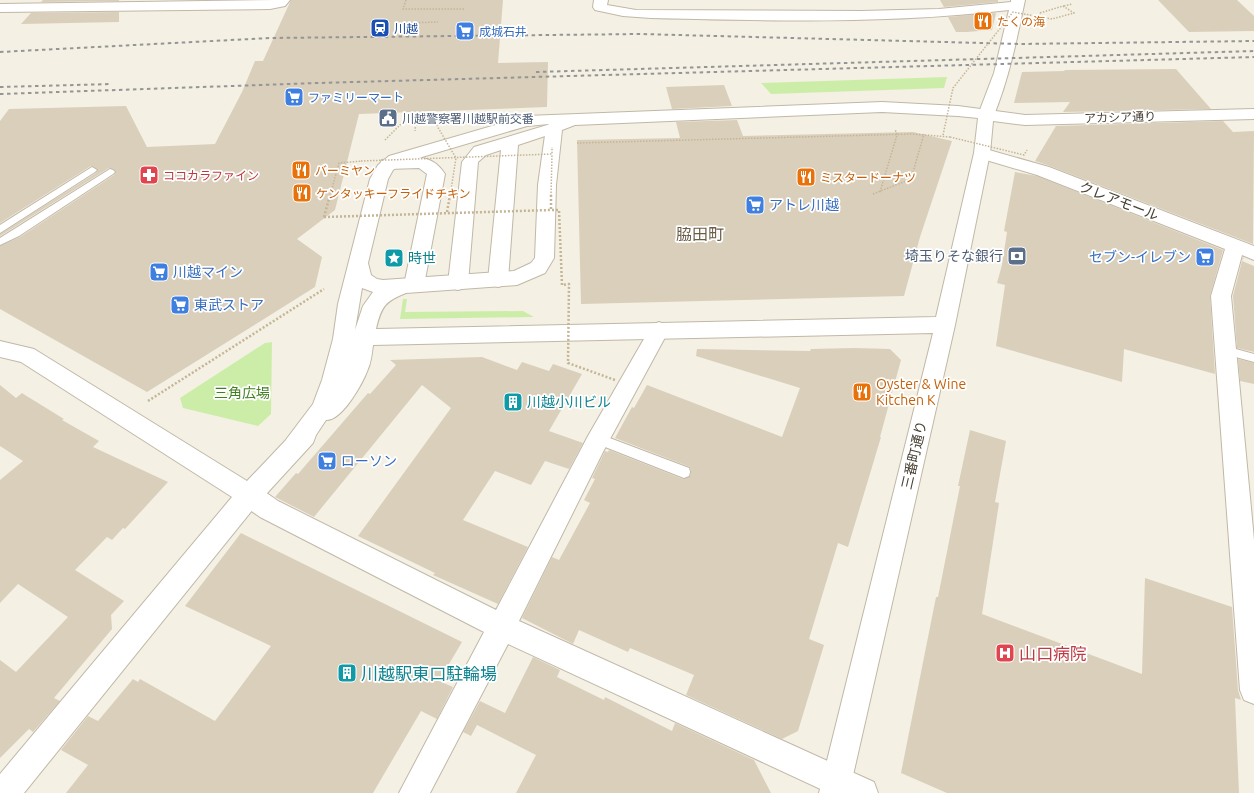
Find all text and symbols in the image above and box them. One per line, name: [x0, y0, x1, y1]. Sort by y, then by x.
restaurant icon: たくの海: [972, 10, 994, 32]
place label: たくの海: [997, 15, 1045, 28]
station icon: 川越: [369, 17, 391, 39]
supermarket icon: 成城石井: [454, 20, 476, 42]
place label: 川越: [394, 22, 418, 35]
place label: 成城石井: [479, 25, 527, 38]
supermarket icon: ファミリーマート: [283, 86, 305, 108]
place label: ファミリーマート: [308, 91, 404, 104]
public building icon: 川越警察署川越駅前交番: [377, 107, 399, 129]
street label: アカシア通り: [1084, 109, 1156, 125]
place label: 川越警察署川越駅前交番: [402, 112, 534, 125]
restaurant icon: バーミヤン: [290, 159, 312, 181]
pharmacy icon: ココカラファイン: [138, 164, 160, 186]
place label: バーミヤン: [315, 164, 375, 177]
restaurant icon: ミスタードーナツ: [795, 166, 817, 188]
place label: ココカラファイン: [163, 169, 259, 182]
place label: ミスタードーナツ: [820, 171, 916, 184]
street label: クレアモール: [1077, 178, 1161, 224]
restaurant icon: ケンタッキーフライドチキン: [291, 182, 313, 204]
place label: ケンタッキーフライドチキン: [316, 187, 471, 200]
supermarket icon: アトレ川越: [744, 194, 766, 216]
place label: アトレ川越: [769, 197, 839, 213]
district label: 脇田町: [676, 225, 724, 243]
bank icon: 埼玉りそな銀行: [1006, 245, 1028, 267]
supermarket icon: セブン-イレブン: [1194, 246, 1216, 268]
place icon: 時世: [383, 247, 405, 269]
place label: 埼玉りそな銀行: [905, 248, 1003, 264]
place label: セブン-イレブン: [1089, 249, 1191, 265]
place label: 時世: [408, 250, 436, 266]
supermarket icon: 川越マイン: [148, 261, 170, 283]
place label: 川越マイン: [173, 264, 243, 280]
supermarket icon: 東武ストア: [169, 294, 191, 316]
place label: 東武ストア: [194, 297, 264, 313]
place label: Oyster & Wine Kitchen K: [876, 376, 966, 408]
restaurant icon: Oyster & Wine Kitchen K: [851, 381, 873, 403]
park label: 三角広場: [214, 385, 270, 401]
building icon: 川越小川ビル: [502, 391, 524, 413]
place label: 川越小川ビル: [527, 394, 611, 410]
street label: 三番町通り: [898, 419, 930, 491]
supermarket icon: ローソン: [316, 450, 338, 472]
place label: ローソン: [341, 453, 397, 469]
hospital icon: 山口病院: [994, 642, 1016, 664]
place label: 山口病院: [1019, 644, 1087, 663]
building icon: 川越駅東口駐輪場: [336, 662, 358, 684]
place label: 川越駅東口駐輪場: [361, 664, 497, 683]

